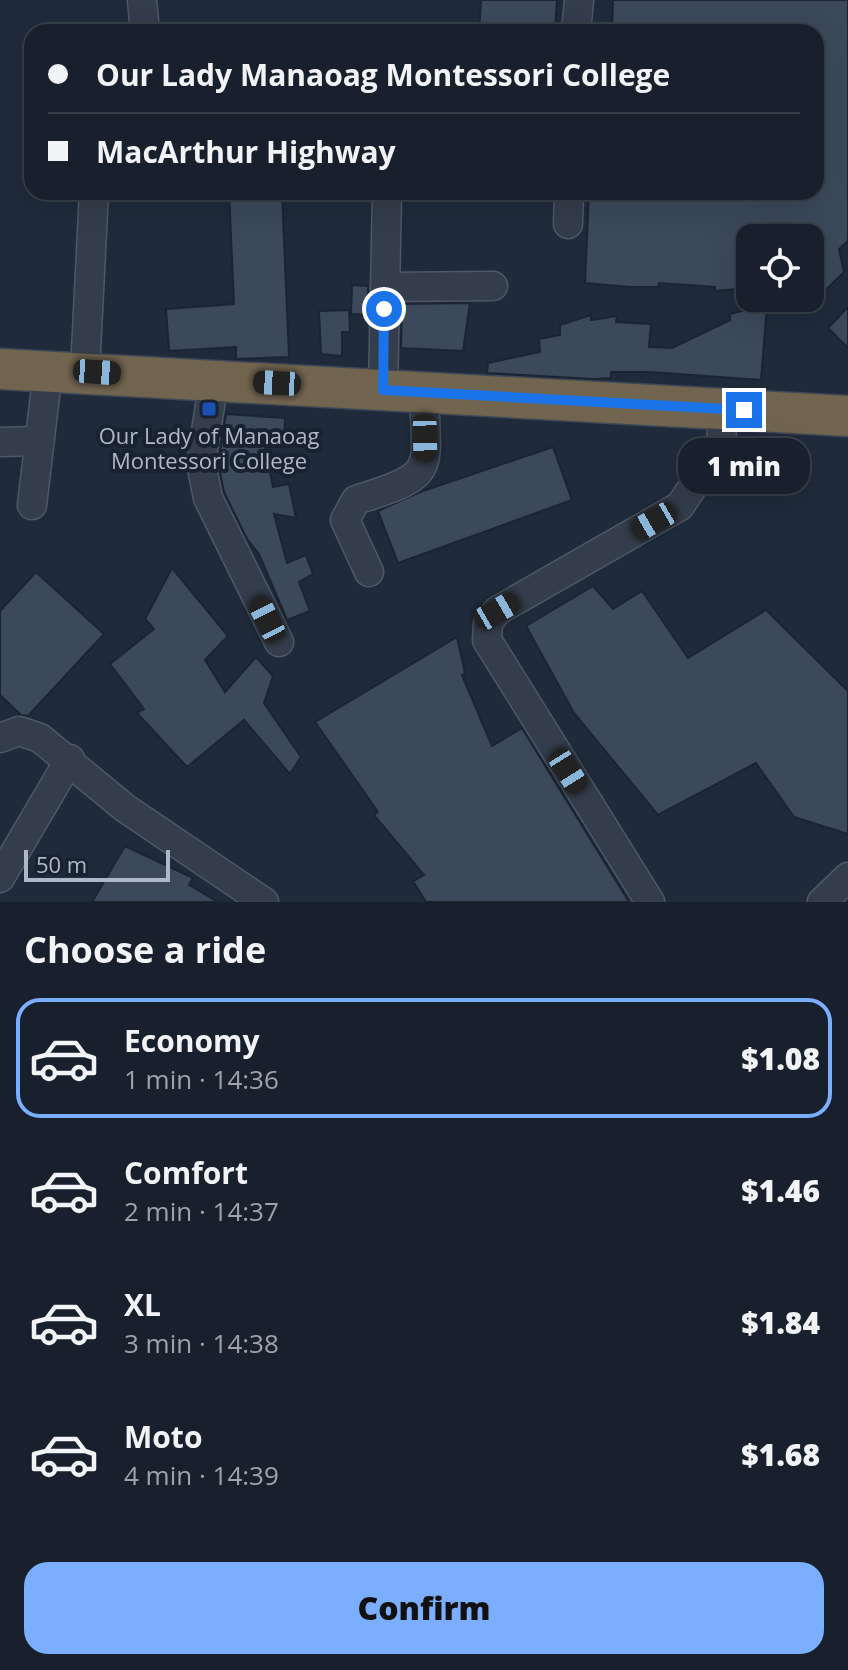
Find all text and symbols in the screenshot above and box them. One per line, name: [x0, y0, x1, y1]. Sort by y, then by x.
text: Our Lady Manaoag Montessori College: [96, 54, 670, 95]
text: MacArthur Highway: [96, 131, 396, 172]
map controls: [736, 224, 824, 312]
button: locate: [736, 224, 824, 312]
route start: [366, 291, 402, 327]
car: [72, 358, 122, 386]
car: [252, 370, 302, 396]
route end: [726, 392, 762, 428]
marker: Our Lady of Manaoag Montessori College: [200, 400, 218, 418]
car: [413, 414, 437, 462]
place label: Our Lady of Manaoag Montessori College: [99, 420, 319, 475]
callout: 1 min: [678, 438, 810, 494]
text: 1 min: [707, 448, 781, 484]
car: [627, 499, 681, 543]
car: [470, 589, 524, 633]
car: [245, 592, 289, 646]
car: [545, 744, 591, 798]
scale bar: [24, 846, 170, 882]
text: 50 m: [36, 849, 87, 879]
text: Choose a ride: [24, 925, 266, 974]
text: Economy: [124, 1020, 260, 1061]
icon: car: [28, 1022, 100, 1094]
text: $1.08: [741, 1038, 820, 1079]
text: 1 min · 14:36: [124, 1061, 279, 1097]
text: Comfort: [124, 1152, 248, 1193]
icon: car: [28, 1154, 100, 1226]
text: $1.46: [741, 1170, 820, 1211]
text: 2 min · 14:37: [124, 1193, 279, 1229]
text: XL: [124, 1284, 161, 1325]
icon: car: [28, 1286, 100, 1358]
text: $1.84: [741, 1302, 820, 1343]
text: 3 min · 14:38: [124, 1325, 279, 1361]
text: Moto: [124, 1416, 202, 1457]
icon: car: [28, 1418, 100, 1490]
text: $1.68: [741, 1434, 820, 1475]
text: 4 min · 14:39: [124, 1457, 279, 1493]
button: Confirm: [24, 1562, 824, 1654]

